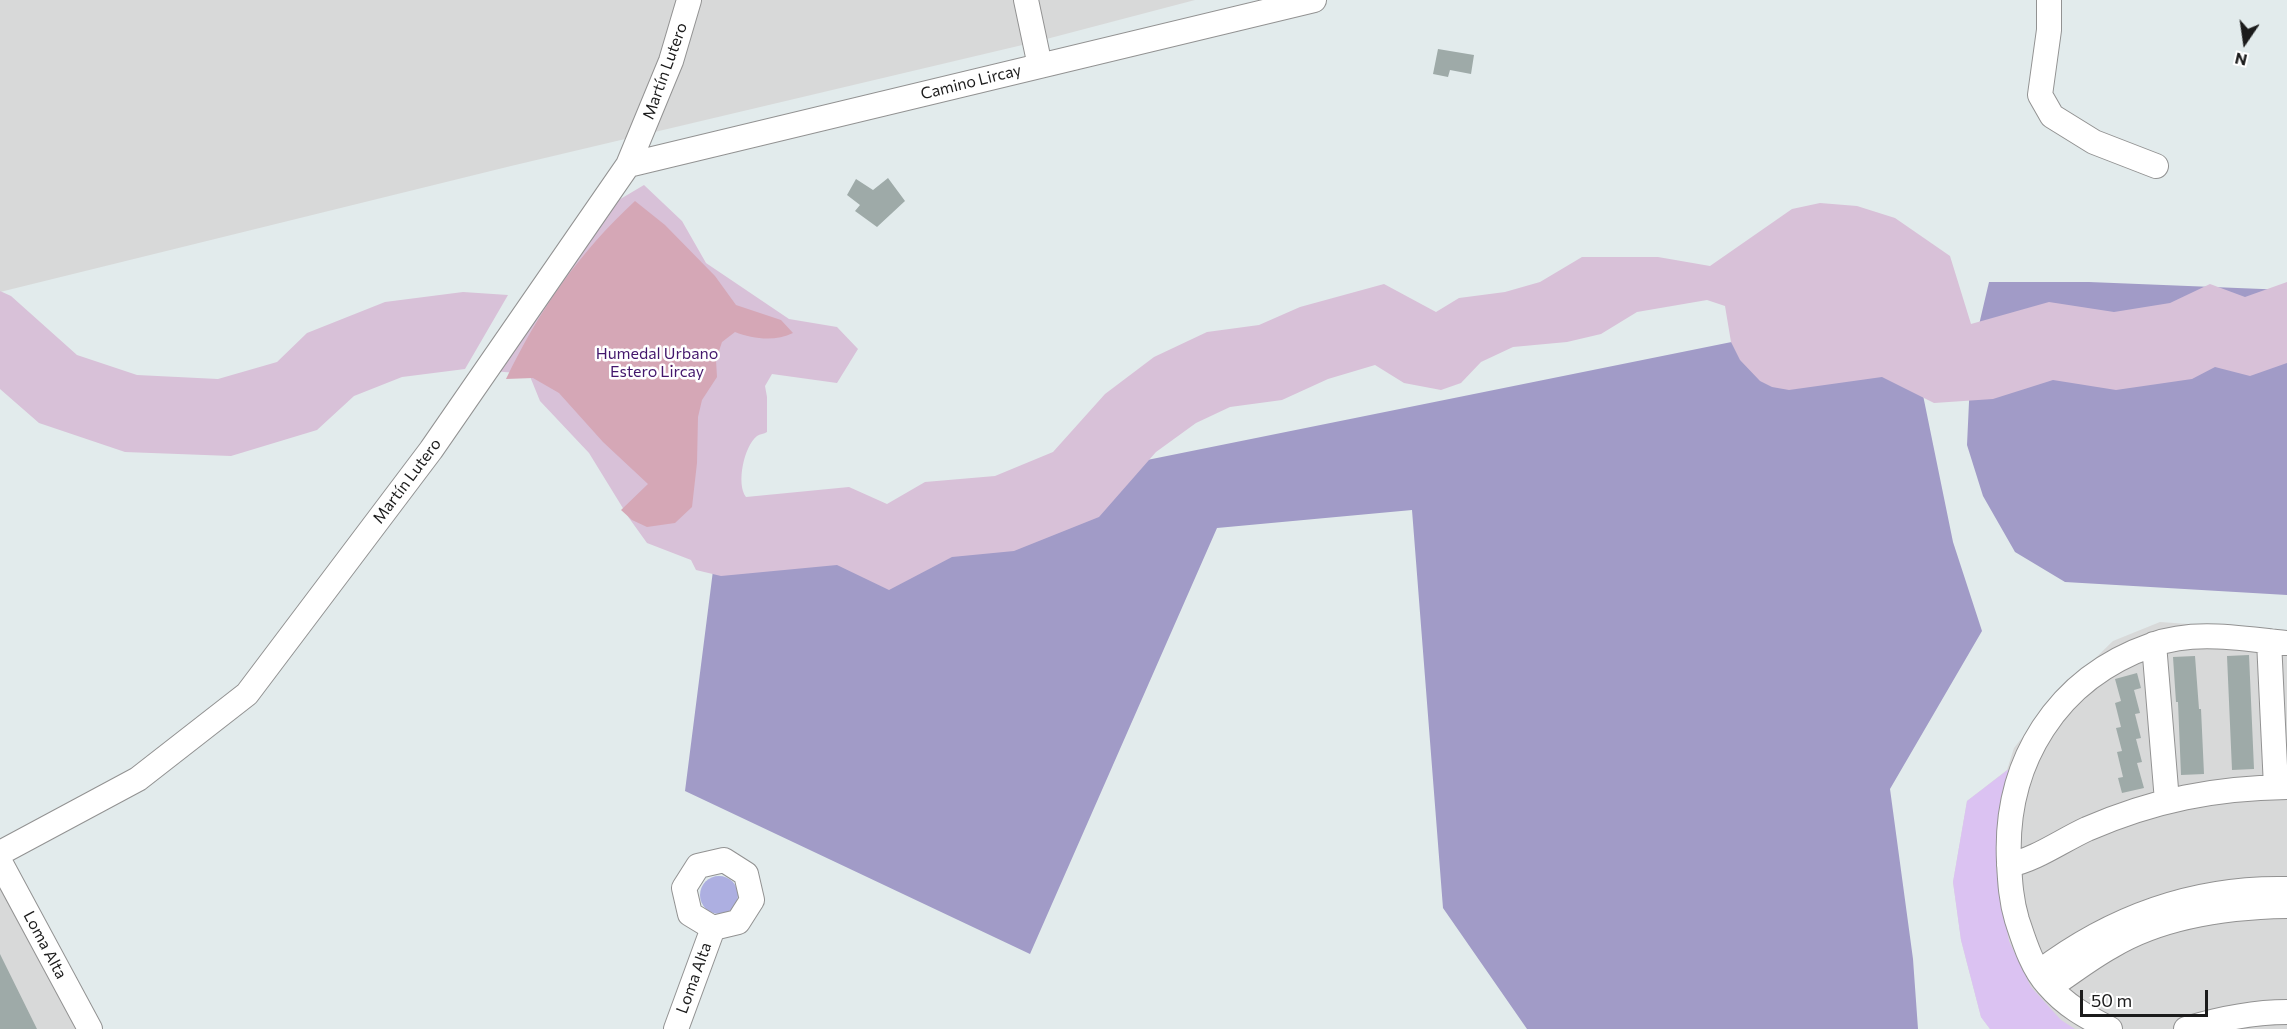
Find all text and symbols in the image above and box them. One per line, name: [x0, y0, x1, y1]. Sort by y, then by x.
north arrow: [2215, 12, 2275, 72]
street label: Martín Lutero: [639, 20, 691, 122]
text: N: [2233, 49, 2249, 71]
street label: Camino Lircay: [919, 60, 1023, 104]
park label: Humedal Urbano Estero Lircay: [596, 344, 718, 382]
street label: Martín Lutero: [369, 435, 445, 527]
street label: Loma Alta: [19, 908, 71, 982]
street label: Loma Alta: [672, 940, 716, 1016]
scale bar: [2083, 978, 2210, 1016]
text: 50 m: [2091, 989, 2132, 1011]

